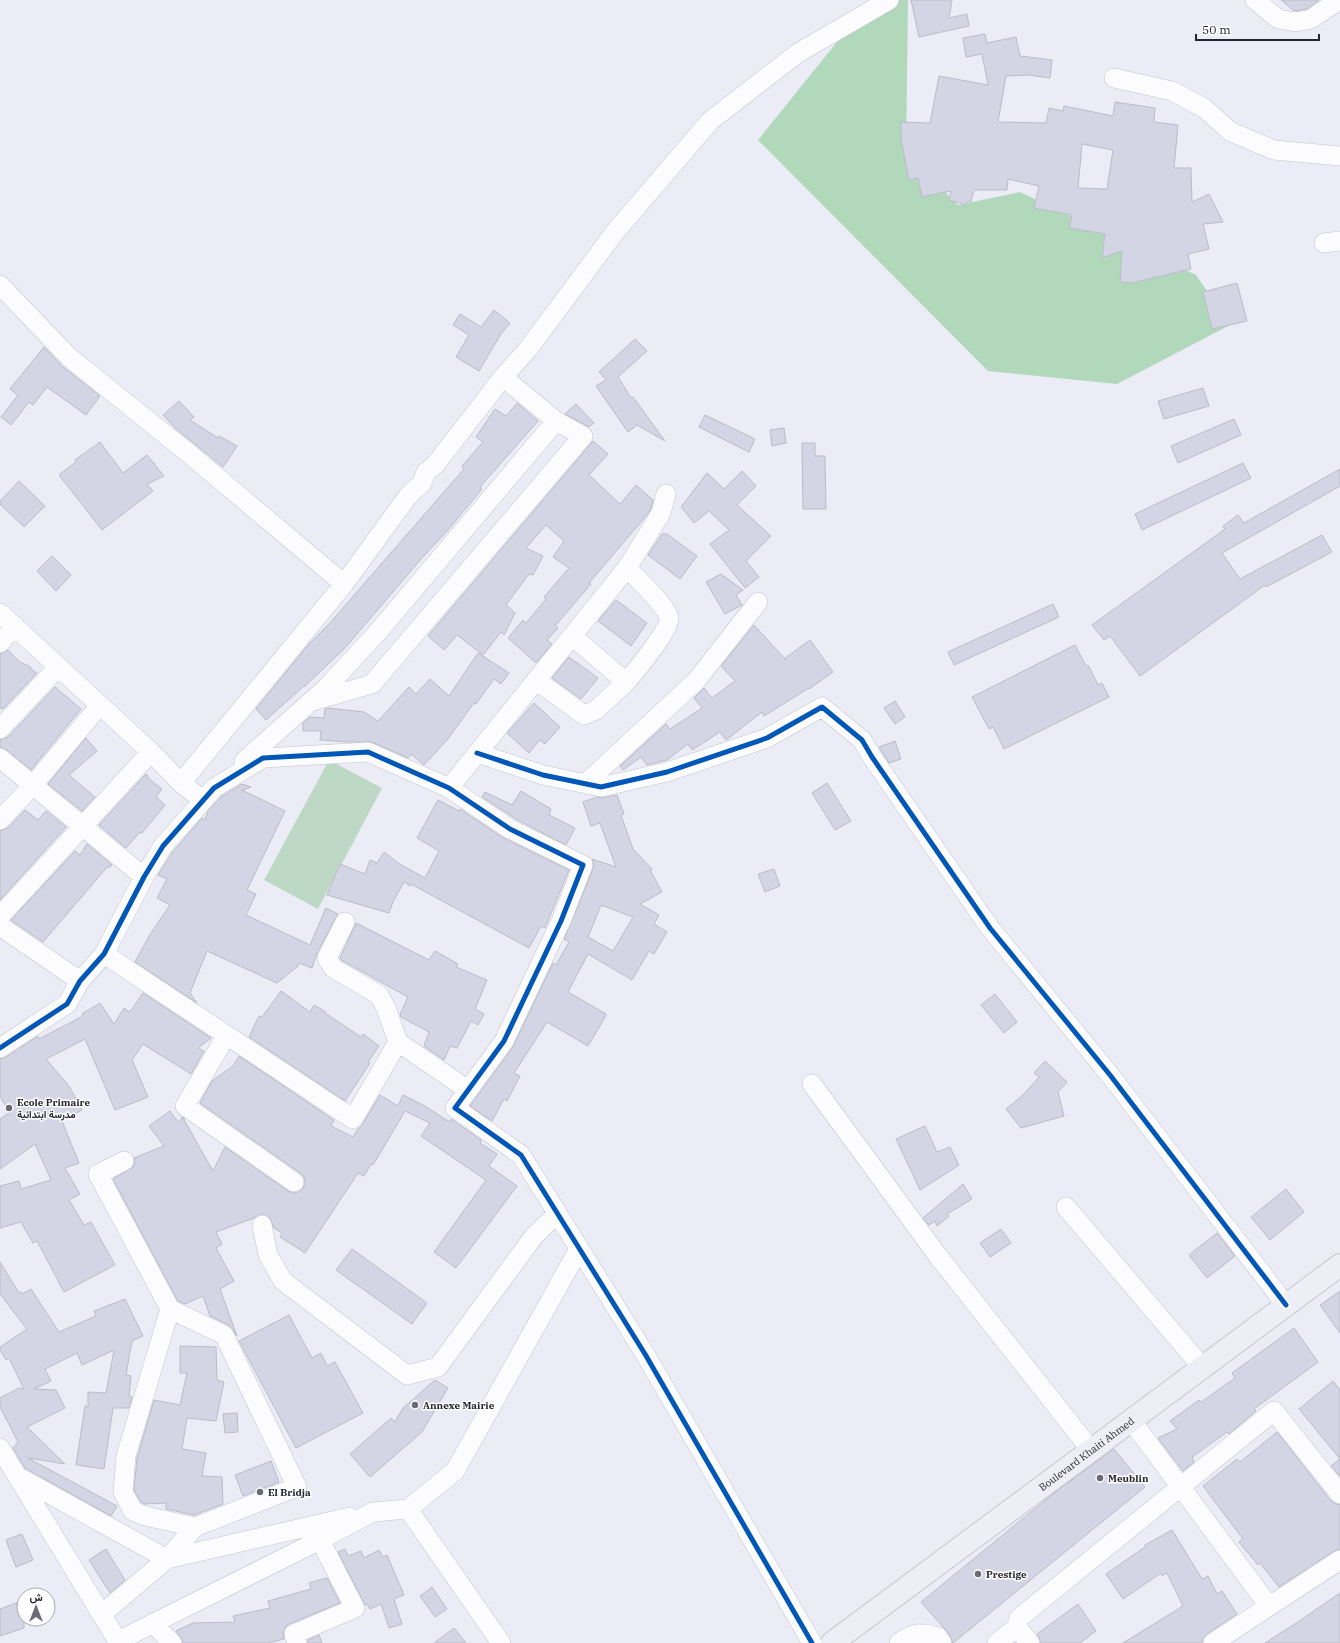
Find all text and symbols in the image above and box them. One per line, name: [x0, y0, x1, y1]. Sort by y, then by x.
scale bar: [1196, 16, 1319, 42]
text: 50 m: [1202, 22, 1231, 37]
place label: Ecole Primaire مدرسة ابتدائية: [17, 1096, 91, 1121]
marker: Ecole Primaire مدرسة ابتدائية: [4, 1103, 14, 1113]
place label: Annexe Mairie: [423, 1399, 495, 1412]
marker: Annexe Mairie: [410, 1400, 420, 1410]
street label: Boulevard Khaiti Ahmed: [1036, 1414, 1137, 1493]
place label: Meublin: [1108, 1472, 1149, 1485]
marker: Meublin: [1095, 1473, 1105, 1483]
place label: El Bridja: [268, 1486, 311, 1499]
marker: El Bridja: [255, 1487, 265, 1497]
place label: Prestige: [986, 1568, 1027, 1581]
marker: Prestige: [973, 1569, 983, 1579]
north arrow: [16, 1587, 56, 1627]
text: ش: [29, 1590, 43, 1604]

